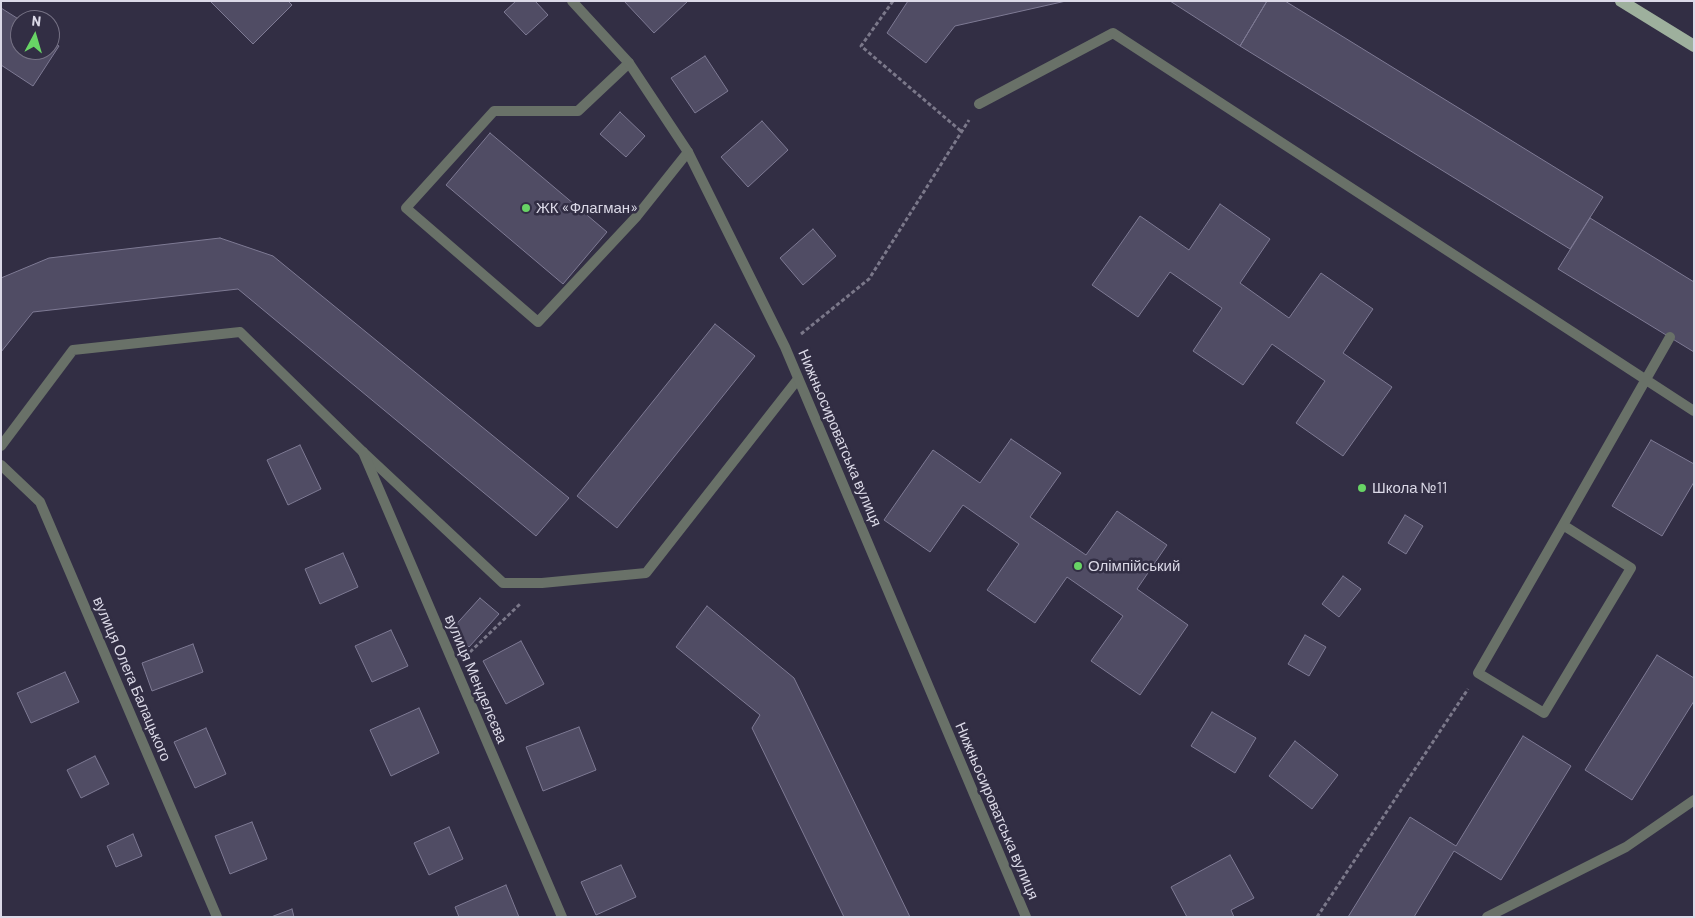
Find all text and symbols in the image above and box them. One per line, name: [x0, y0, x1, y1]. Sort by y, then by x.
north arrow: [10, 10, 60, 60]
text: N: [31, 12, 42, 30]
place label: ЖК «Флагман»: [536, 199, 638, 217]
marker: ЖК «Флагман»: [520, 202, 532, 214]
street label: Нижньосироватська вулиця: [794, 347, 886, 529]
place label: Школа №11: [1372, 479, 1447, 497]
marker: Школа №11: [1356, 482, 1368, 494]
place label: Олімпійський: [1088, 557, 1180, 575]
marker: Олімпійський: [1072, 560, 1084, 572]
street label: вулиця Олега Балацького: [89, 594, 175, 764]
street label: вулиця Менделєєва: [441, 612, 511, 746]
street label: Нижньосироватська вулиця: [951, 720, 1043, 902]

